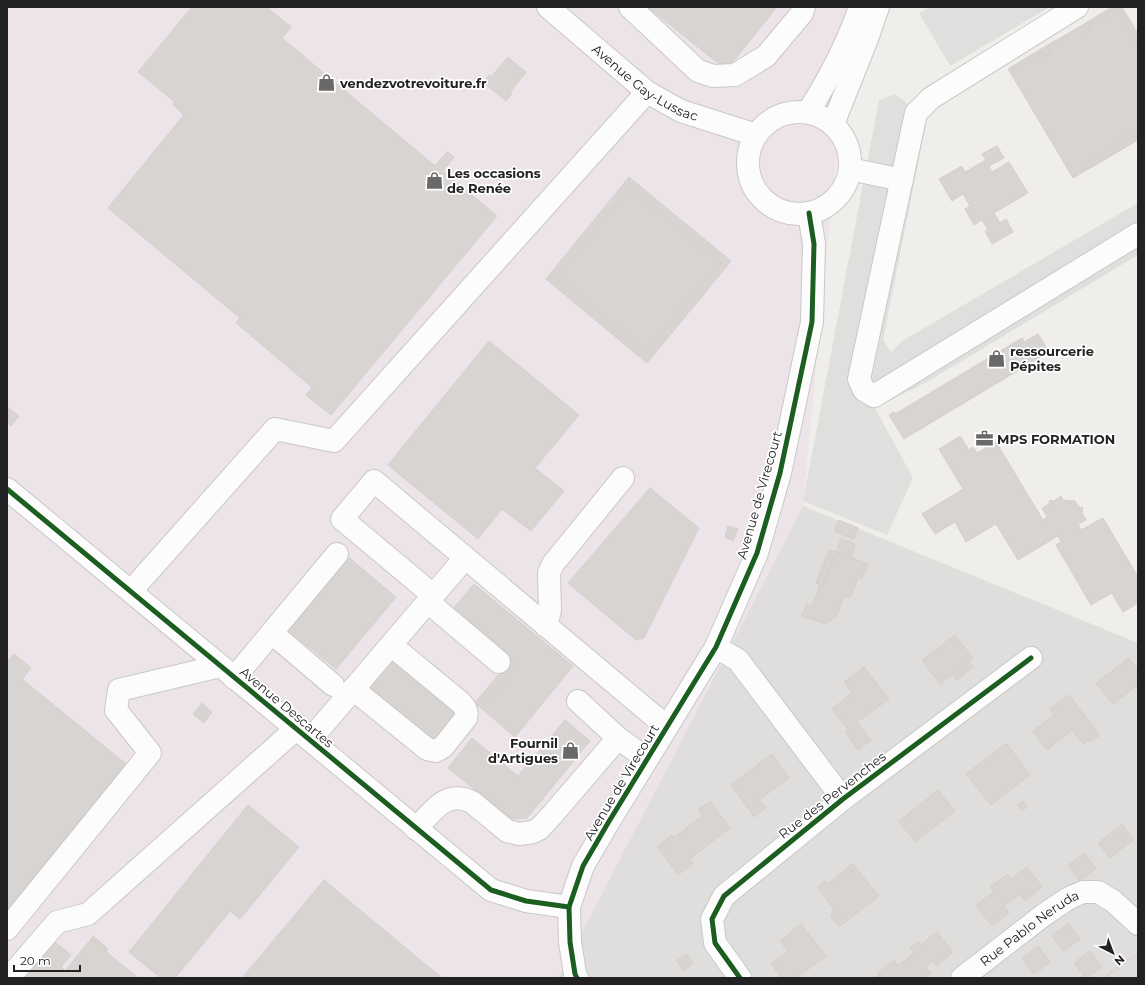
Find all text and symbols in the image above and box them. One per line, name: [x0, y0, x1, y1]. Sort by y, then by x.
street label: Avenue Gay-Lussac: [589, 41, 700, 124]
shop icon: vendezvotrevoiture.fr: [317, 73, 337, 93]
place label: vendezvotrevoiture.fr: [339, 75, 487, 91]
place label: Les occasions de Renée: [447, 165, 541, 196]
shop icon: Les occasions de Renée: [424, 170, 444, 190]
place label: ressourcerie Pépites: [1010, 343, 1094, 374]
shop icon: ressourcerie Pépites: [987, 348, 1007, 368]
street label: Avenue de Virecourt: [733, 429, 785, 561]
office icon: MPS FORMATION: [974, 429, 994, 449]
place label: MPS FORMATION: [997, 431, 1115, 447]
street label: Avenue Descartes: [237, 663, 337, 751]
street label: Avenue de Virecourt: [580, 721, 662, 843]
place label: Fournil d'Artigues: [488, 735, 558, 766]
shop icon: Fournil d'Artigues: [561, 740, 581, 760]
street label: Rue des Pervenches: [775, 748, 889, 842]
street label: Rue Pablo Neruda: [977, 887, 1081, 969]
north arrow: [1093, 933, 1133, 973]
scale bar: [14, 947, 80, 973]
text: N: [1112, 952, 1128, 969]
text: 20 m: [20, 953, 51, 968]

